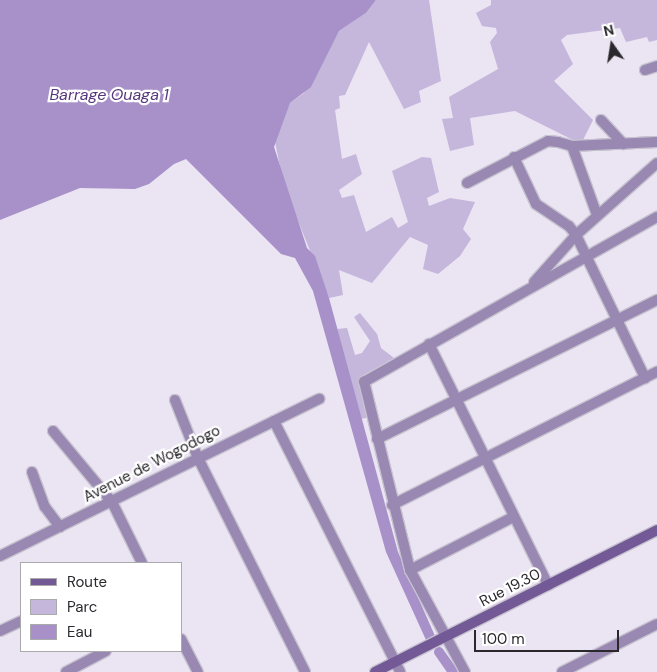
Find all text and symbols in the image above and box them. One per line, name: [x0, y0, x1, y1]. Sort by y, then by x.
north arrow: [587, 20, 637, 70]
text: N: [602, 20, 616, 40]
water label: Barrage Ouaga 1: [49, 85, 169, 105]
street label: Avenue de Wogodogo: [81, 422, 223, 506]
legend: [20, 562, 182, 652]
street label: Rue 19.30: [477, 565, 543, 611]
text: Route: [67, 572, 107, 592]
text: Parc: [67, 597, 97, 617]
scale bar: [477, 620, 622, 652]
text: Eau: [67, 622, 92, 642]
text: 100 m: [482, 629, 525, 649]

